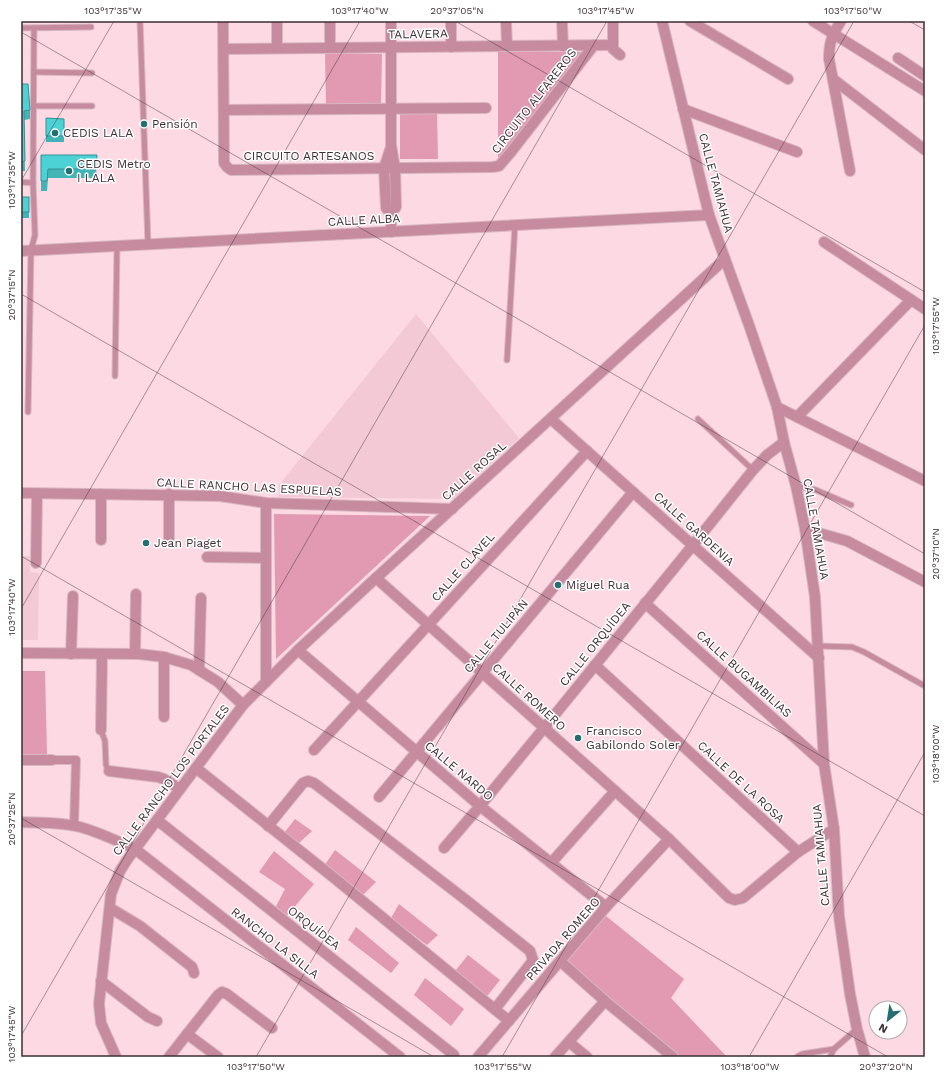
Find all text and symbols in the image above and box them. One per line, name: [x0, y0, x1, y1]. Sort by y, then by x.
text: 103°17'35"W: [84, 5, 142, 16]
text: 103°17'40"W: [331, 5, 389, 16]
text: 20°37'05"N: [430, 5, 484, 16]
text: 103°17'45"W: [578, 5, 635, 16]
text: 103°17'50"W: [824, 5, 882, 16]
street label: TALAVERA: [388, 26, 448, 42]
street label: CIRCUITO ALFAREROS: [489, 46, 579, 156]
place label: Pensión: [152, 117, 198, 131]
marker: Pensión: [139, 119, 149, 129]
place label: CEDIS LALA: [63, 126, 133, 140]
marker: CEDIS LALA: [50, 128, 60, 138]
street label: CALLE TAMIAHUA: [696, 132, 736, 234]
street label: CIRCUITO ARTESANOS: [243, 149, 375, 163]
text: 103°17'35"W: [6, 151, 17, 209]
place label: CEDIS Metro I LALA: [77, 157, 151, 185]
marker: CEDIS Metro I LALA: [64, 166, 74, 176]
street label: CALLE ALBA: [327, 211, 401, 229]
text: 20°37'15"N: [6, 269, 17, 321]
text: 103°17'55"W: [930, 297, 941, 355]
street label: CALLE ROSAL: [439, 438, 509, 504]
street label: CALLE RANCHO LAS ESPUELAS: [156, 475, 342, 499]
street label: CALLE TAMIAHUA: [800, 477, 832, 581]
street label: CALLE GARDENIA: [651, 489, 737, 569]
text: 20°37'10"N: [930, 528, 941, 580]
street label: CALLE CLAVEL: [429, 530, 497, 604]
place label: Jean Piaget: [154, 536, 221, 550]
marker: Jean Piaget: [141, 538, 151, 548]
text: 103°17'40"W: [6, 578, 17, 636]
place label: Miguel Rua: [566, 578, 630, 592]
marker: Miguel Rua: [553, 580, 563, 590]
street label: CALLE TULIPÁN: [461, 596, 531, 676]
street label: CALLE ORQUÍDEA: [557, 599, 633, 689]
street label: CALLE BUGAMBILIAS: [694, 628, 794, 720]
street label: CALLE ROMERO: [489, 660, 569, 734]
street label: CALLE RANCHO LOS PORTALES: [110, 702, 232, 858]
place label: Francisco Gabilondo Soler: [586, 724, 680, 752]
text: 103°18'00"W: [930, 724, 941, 783]
marker: Francisco Gabilondo Soler: [573, 733, 583, 743]
street label: CALLE NARDO: [422, 738, 496, 804]
street label: CALLE DE LA ROSA: [695, 738, 787, 826]
text: 20°37'25"N: [6, 792, 17, 846]
street label: CALLE TAMIAHUA: [810, 803, 832, 907]
street label: PRIVADA ROMERO: [523, 895, 603, 983]
street label: ORQUÍDEA: [285, 903, 343, 953]
street label: RANCHO LA SILLA: [229, 905, 322, 982]
north arrow: [868, 1000, 908, 1040]
text: 103°17'45"W: [6, 1005, 17, 1062]
text: N: [876, 1021, 890, 1036]
text: 103°17'50"W: [227, 1061, 285, 1072]
text: 103°17'55"W: [474, 1061, 532, 1072]
text: 103°18'00"W: [721, 1061, 780, 1072]
text: 20°37'20"N: [859, 1061, 913, 1072]

